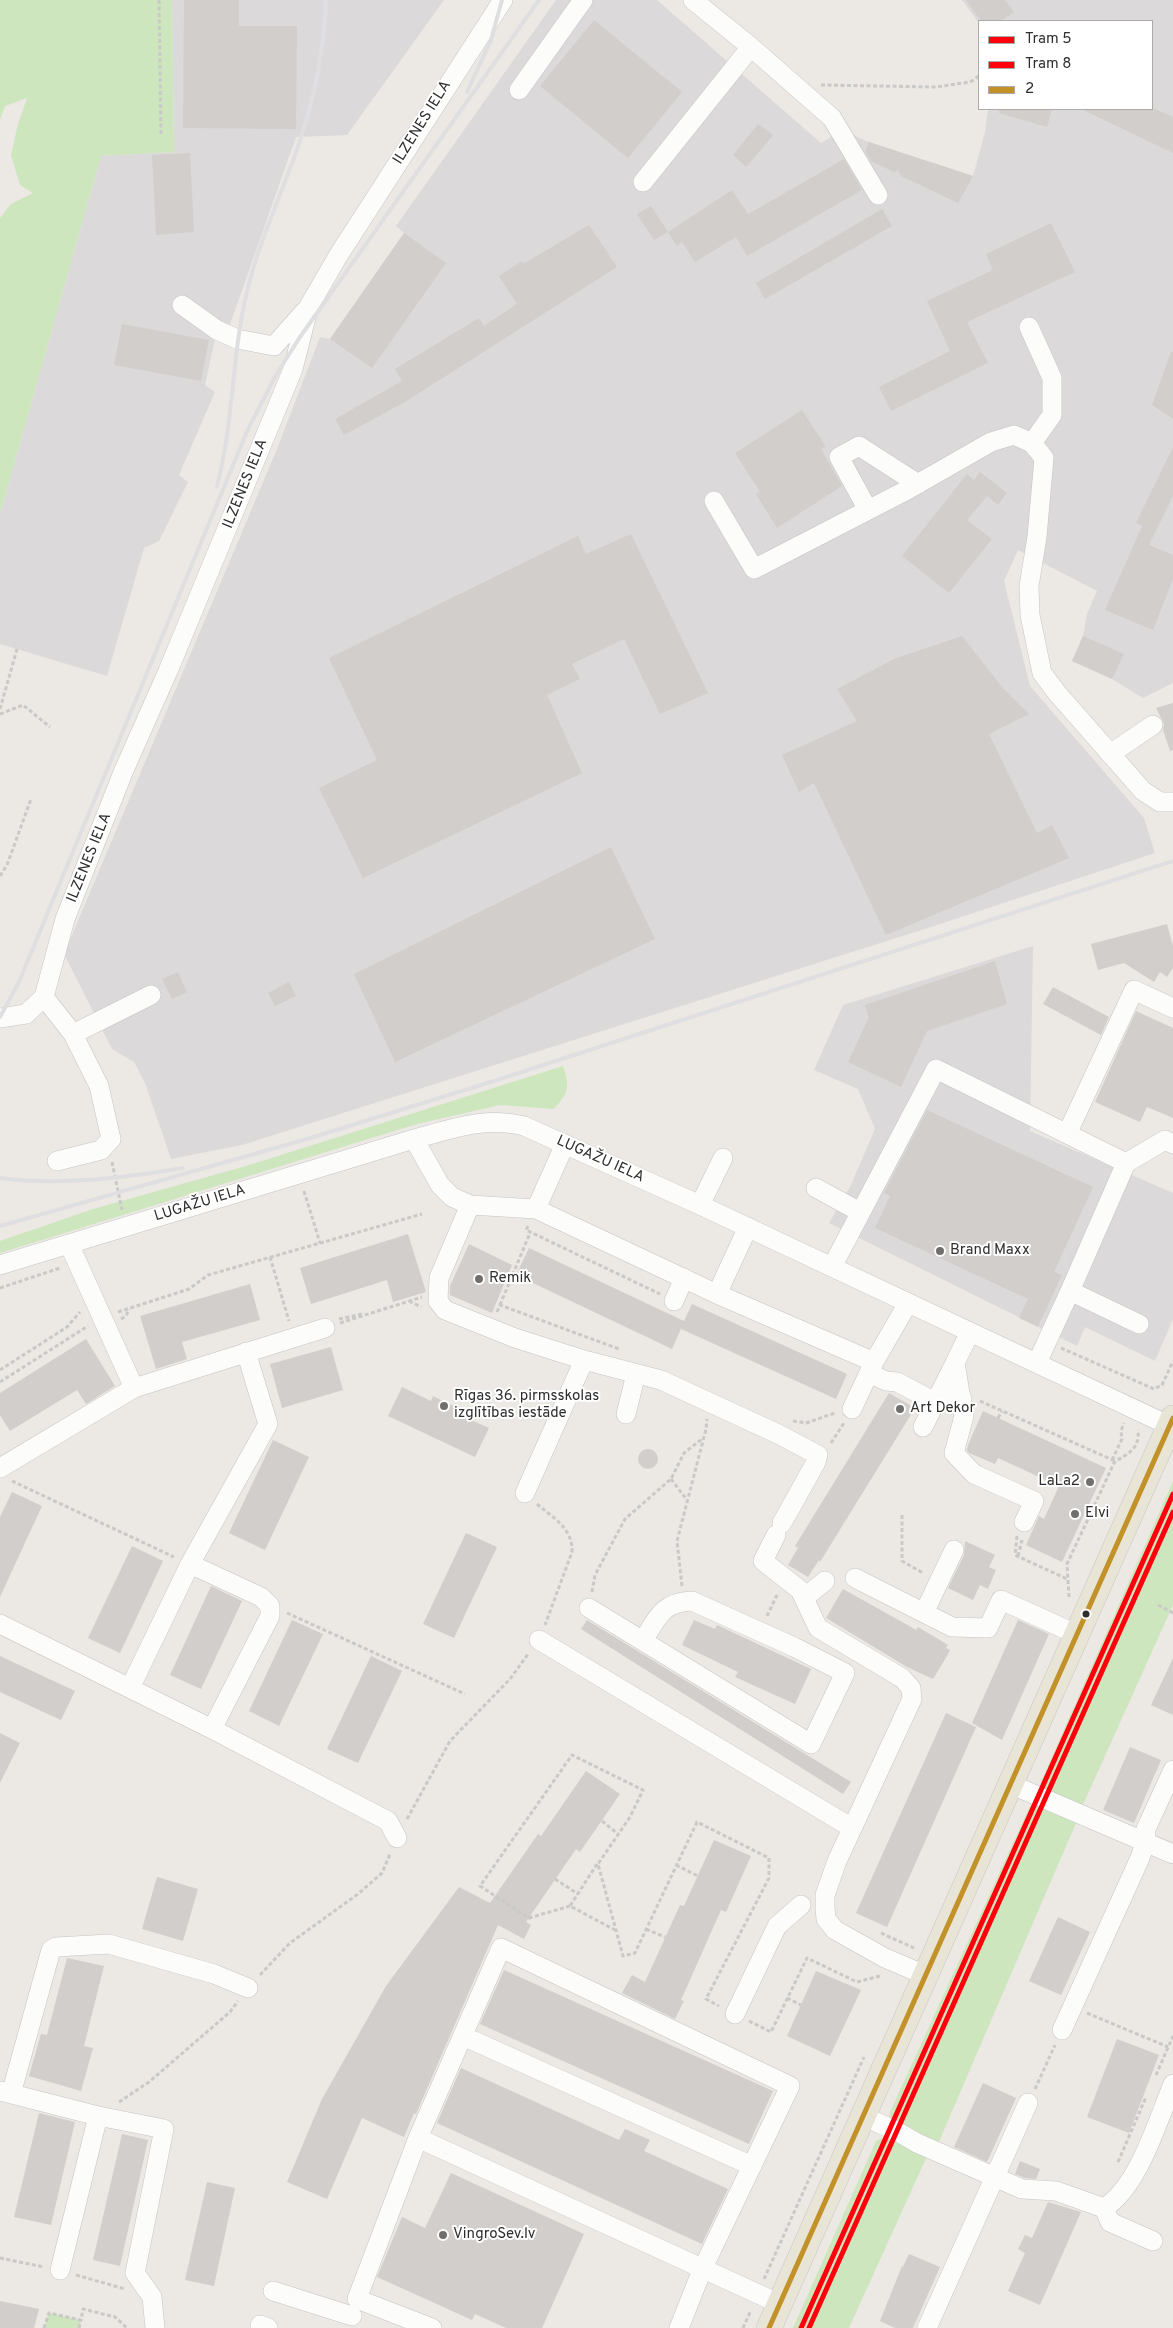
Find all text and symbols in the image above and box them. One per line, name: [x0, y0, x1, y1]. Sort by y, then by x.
legend: [978, 20, 1153, 110]
text: Tram 5: [1025, 30, 1072, 49]
text: Tram 8: [1025, 55, 1071, 74]
street label: ILZENES IELA: [390, 78, 456, 168]
text: 2: [1025, 80, 1034, 99]
street label: ILZENES IELA: [220, 437, 272, 531]
street label: ILZENES IELA: [64, 811, 116, 905]
street label: LUGAŽU IELA: [553, 1133, 647, 1187]
street label: LUGAŽU IELA: [152, 1182, 248, 1226]
place label: Brand Maxx: [950, 1242, 1030, 1260]
marker: Brand Maxx: [934, 1245, 946, 1257]
place label: Remik: [489, 1270, 531, 1288]
marker: Remik: [473, 1273, 485, 1285]
place label: Rīgas 36. pirmsskolas izglītības iestāde: [454, 1388, 599, 1423]
marker: Rīgas 36. pirmsskolas izglītības iestāde: [438, 1400, 450, 1412]
place label: Art Dekor: [910, 1400, 975, 1418]
marker: Art Dekor: [894, 1403, 906, 1415]
place label: LaLa2: [1038, 1473, 1080, 1491]
marker: LaLa2: [1084, 1476, 1096, 1488]
place label: Elvi: [1085, 1505, 1109, 1523]
marker: Elvi: [1069, 1508, 1081, 1520]
unlabelled marker: [1081, 1609, 1091, 1619]
place label: VingroSev.lv: [453, 2226, 536, 2244]
marker: VingroSev.lv: [437, 2229, 449, 2241]

